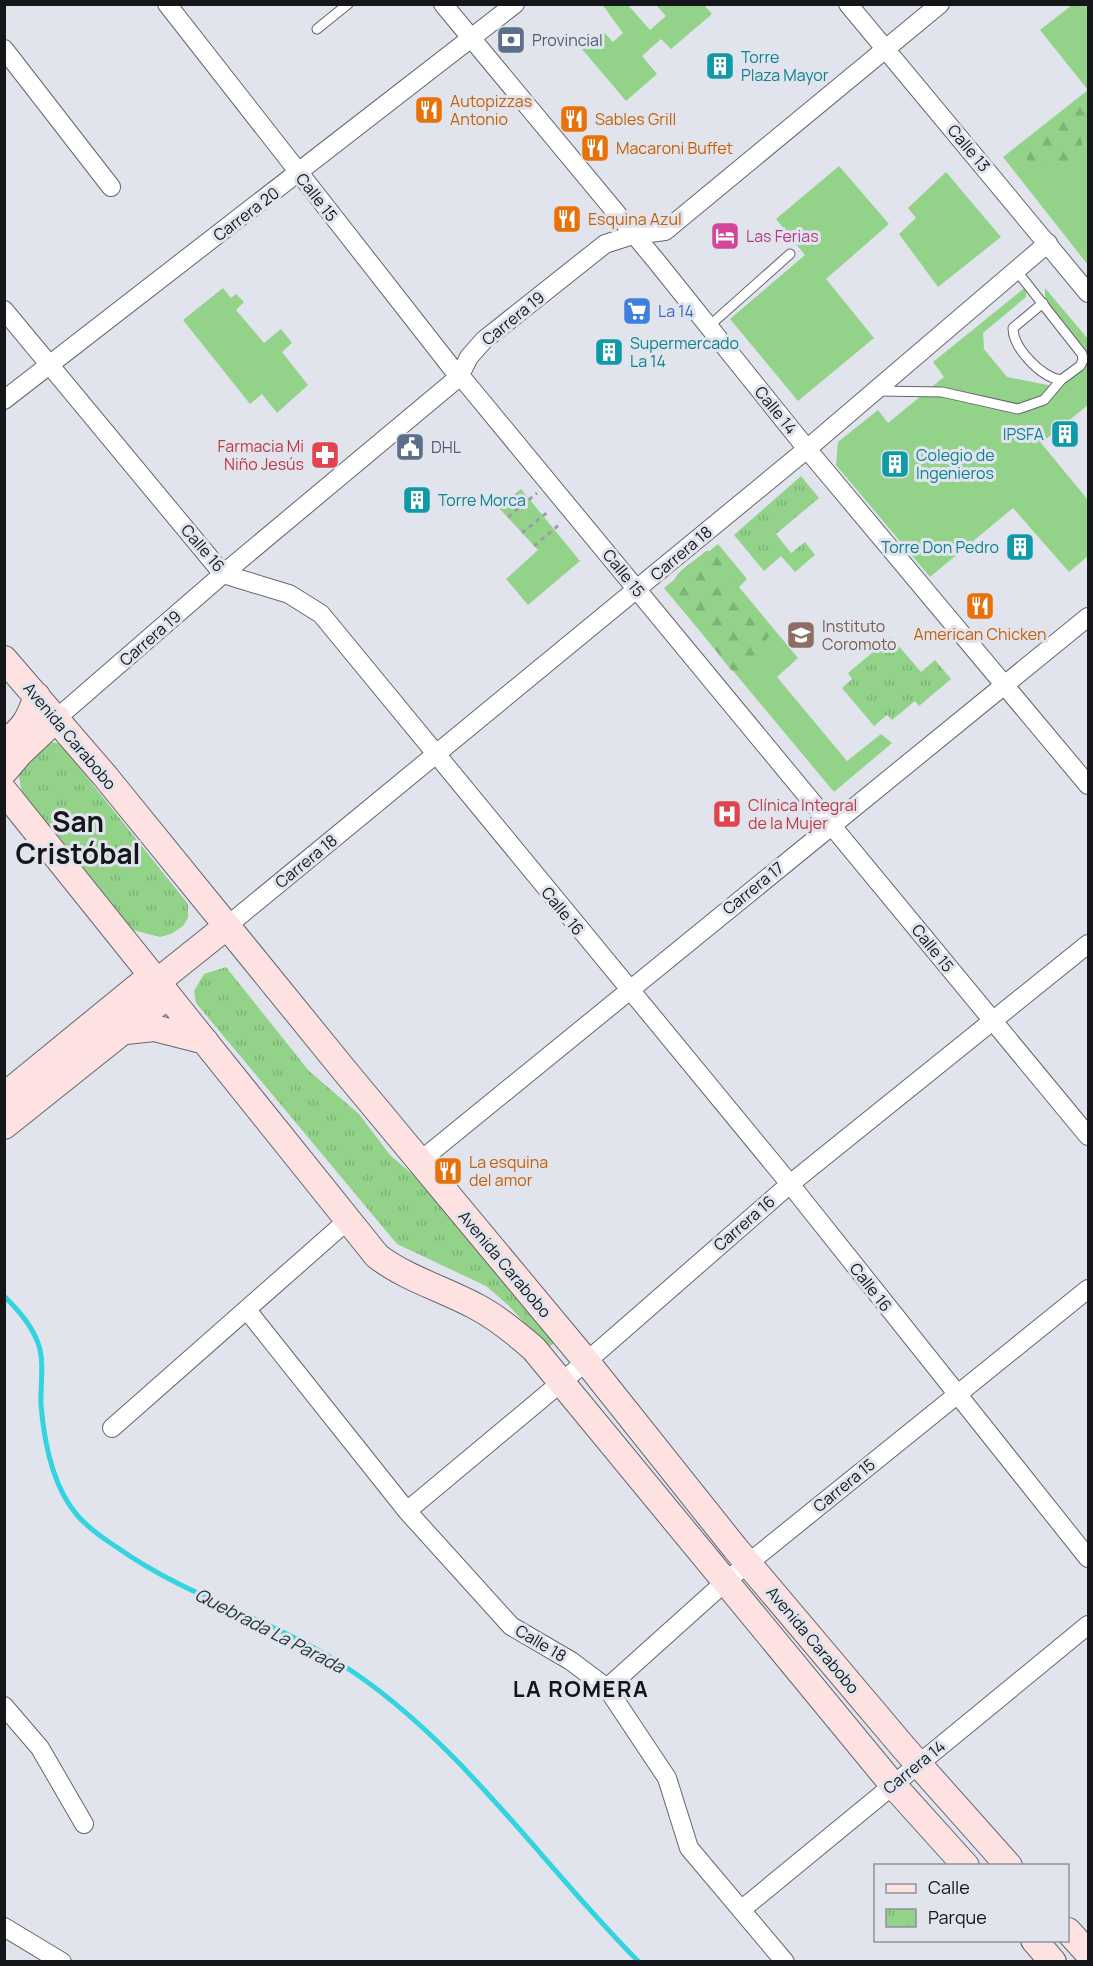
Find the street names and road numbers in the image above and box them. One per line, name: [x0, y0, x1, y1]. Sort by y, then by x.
street label: Calle 13: [943, 120, 995, 176]
street label: Calle 15: [291, 168, 343, 226]
street label: Carrera 20: [208, 182, 284, 246]
street label: Carrera 19: [477, 286, 549, 350]
street label: Calle 14: [750, 381, 802, 439]
street label: Calle 16: [176, 519, 230, 577]
street label: Carrera 18: [646, 521, 716, 585]
street label: Calle 15: [598, 544, 650, 602]
street label: Carrera 19: [115, 605, 185, 671]
street label: Avenida Carabobo: [19, 678, 121, 794]
street label: Carrera 18: [270, 829, 342, 893]
street label: Carrera 17: [718, 857, 788, 919]
street label: Calle 16: [537, 882, 589, 940]
street label: Calle 15: [907, 919, 959, 977]
street label: Carrera 16: [709, 1190, 779, 1256]
street label: Avenida Carabobo: [454, 1206, 556, 1322]
street label: Calle 16: [845, 1258, 897, 1316]
street label: Carrera 15: [808, 1453, 880, 1517]
street label: Avenida Carabobo: [762, 1582, 864, 1698]
street label: Calle 18: [511, 1619, 571, 1667]
street label: Carrera 14: [878, 1735, 950, 1799]

